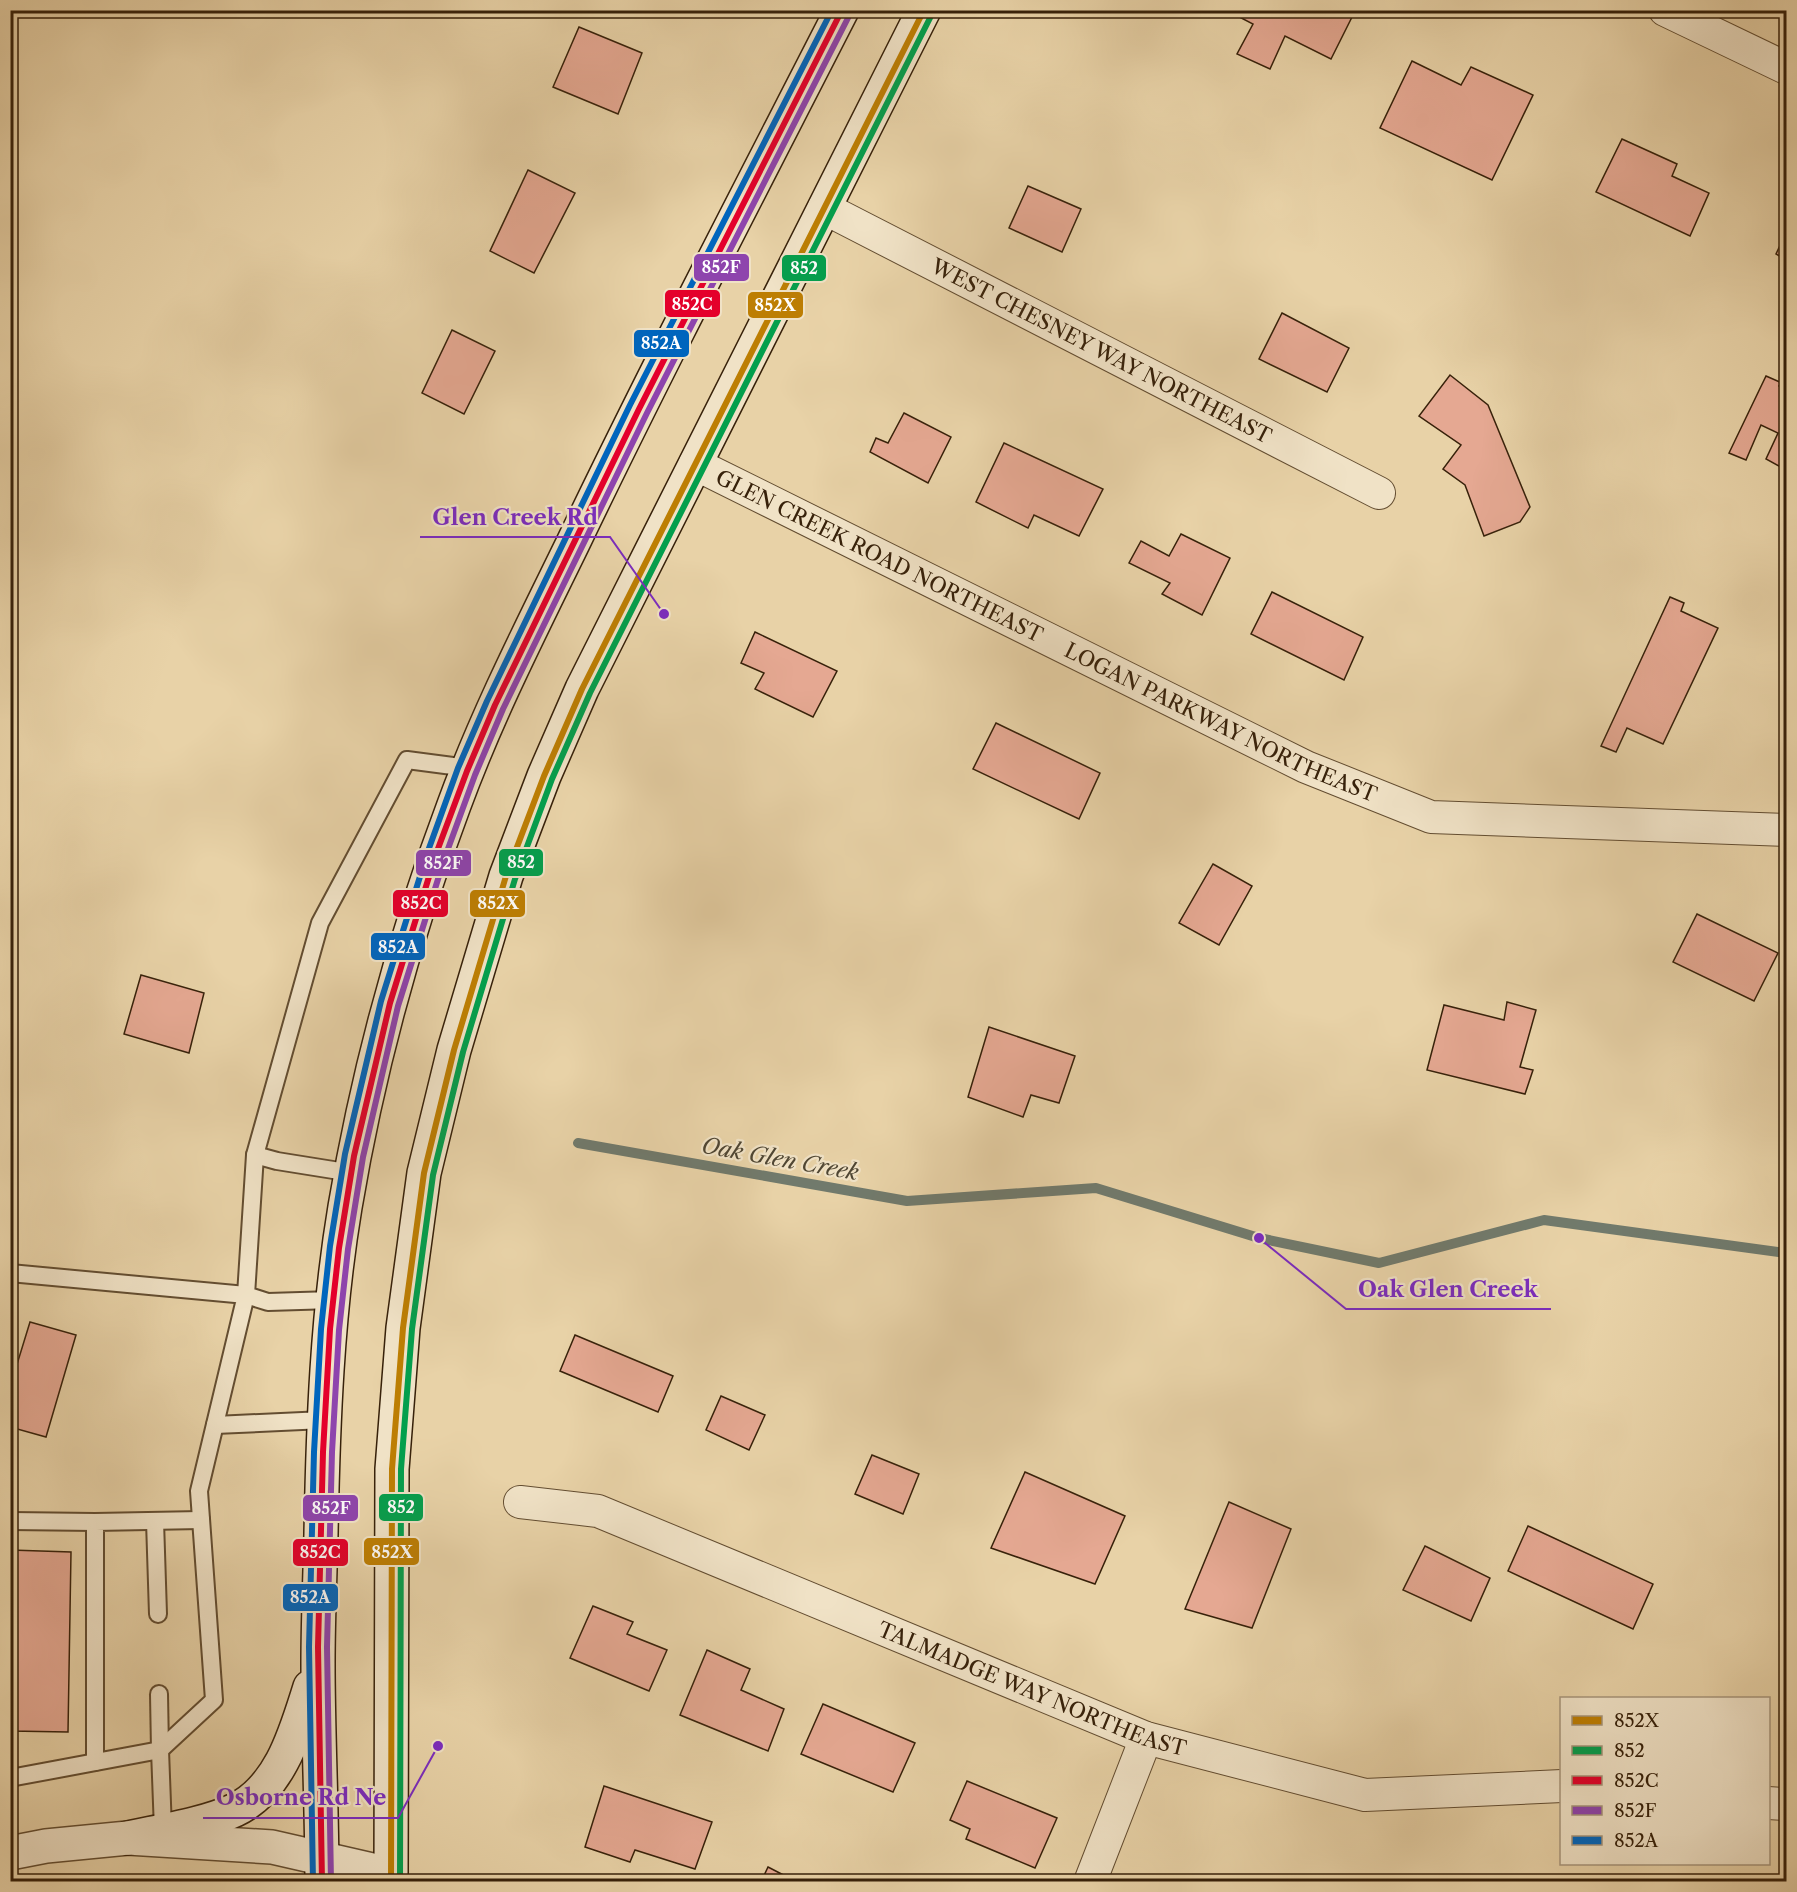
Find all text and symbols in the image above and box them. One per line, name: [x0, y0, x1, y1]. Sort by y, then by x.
street label: WEST CHESNEY WAY NORTHEAST: [926, 252, 1276, 448]
line badge: 852F: [693, 253, 750, 282]
line badge: 852: [781, 254, 827, 282]
text: 852F: [702, 257, 741, 277]
text: 852: [790, 258, 818, 278]
line badge: 852C: [664, 289, 721, 318]
line badge: 852X: [747, 291, 804, 319]
text: 852C: [672, 294, 713, 314]
text: 852X: [754, 295, 796, 315]
line badge: 852A: [633, 329, 690, 358]
text: 852A: [641, 333, 682, 353]
street label: GLEN CREEK ROAD NORTHEAST: [712, 464, 1047, 647]
callout: Glen Creek Rd: [420, 497, 610, 537]
text: Glen Creek Rd: [432, 504, 598, 531]
street label: LOGAN PARKWAY NORTHEAST: [1061, 637, 1381, 807]
line badge: 852: [498, 848, 544, 877]
line badge: 852F: [415, 849, 472, 877]
text: 852: [507, 852, 535, 872]
text: 852F: [424, 853, 463, 873]
line badge: 852C: [392, 889, 449, 918]
line badge: 852X: [469, 889, 526, 918]
text: 852C: [401, 893, 442, 913]
text: 852X: [477, 893, 519, 913]
line badge: 852A: [370, 932, 426, 961]
text: 852A: [378, 937, 419, 957]
water label: Oak Glen Creek: [699, 1132, 861, 1186]
callout: Oak Glen Creek: [1346, 1269, 1551, 1309]
text: Oak Glen Creek: [1358, 1276, 1539, 1303]
line badge: 852: [378, 1493, 424, 1522]
line badge: 852F: [302, 1494, 359, 1522]
text: 852: [387, 1497, 415, 1517]
text: 852F: [312, 1498, 351, 1518]
line badge: 852X: [363, 1537, 420, 1566]
line badge: 852C: [292, 1538, 349, 1567]
text: 852C: [300, 1542, 341, 1562]
text: 852X: [371, 1542, 413, 1562]
line badge: 852A: [282, 1583, 339, 1612]
text: 852A: [290, 1587, 331, 1607]
street label: TALMADGE WAY NORTHEAST: [875, 1616, 1189, 1761]
legend: [1560, 1697, 1770, 1865]
text: 852X: [1614, 1710, 1660, 1732]
text: 852: [1614, 1740, 1645, 1762]
text: 852C: [1614, 1770, 1659, 1792]
callout: Osborne Rd Ne: [203, 1778, 398, 1818]
text: Osborne Rd Ne: [216, 1784, 386, 1811]
text: 852F: [1614, 1800, 1657, 1822]
text: 852A: [1614, 1830, 1659, 1852]

